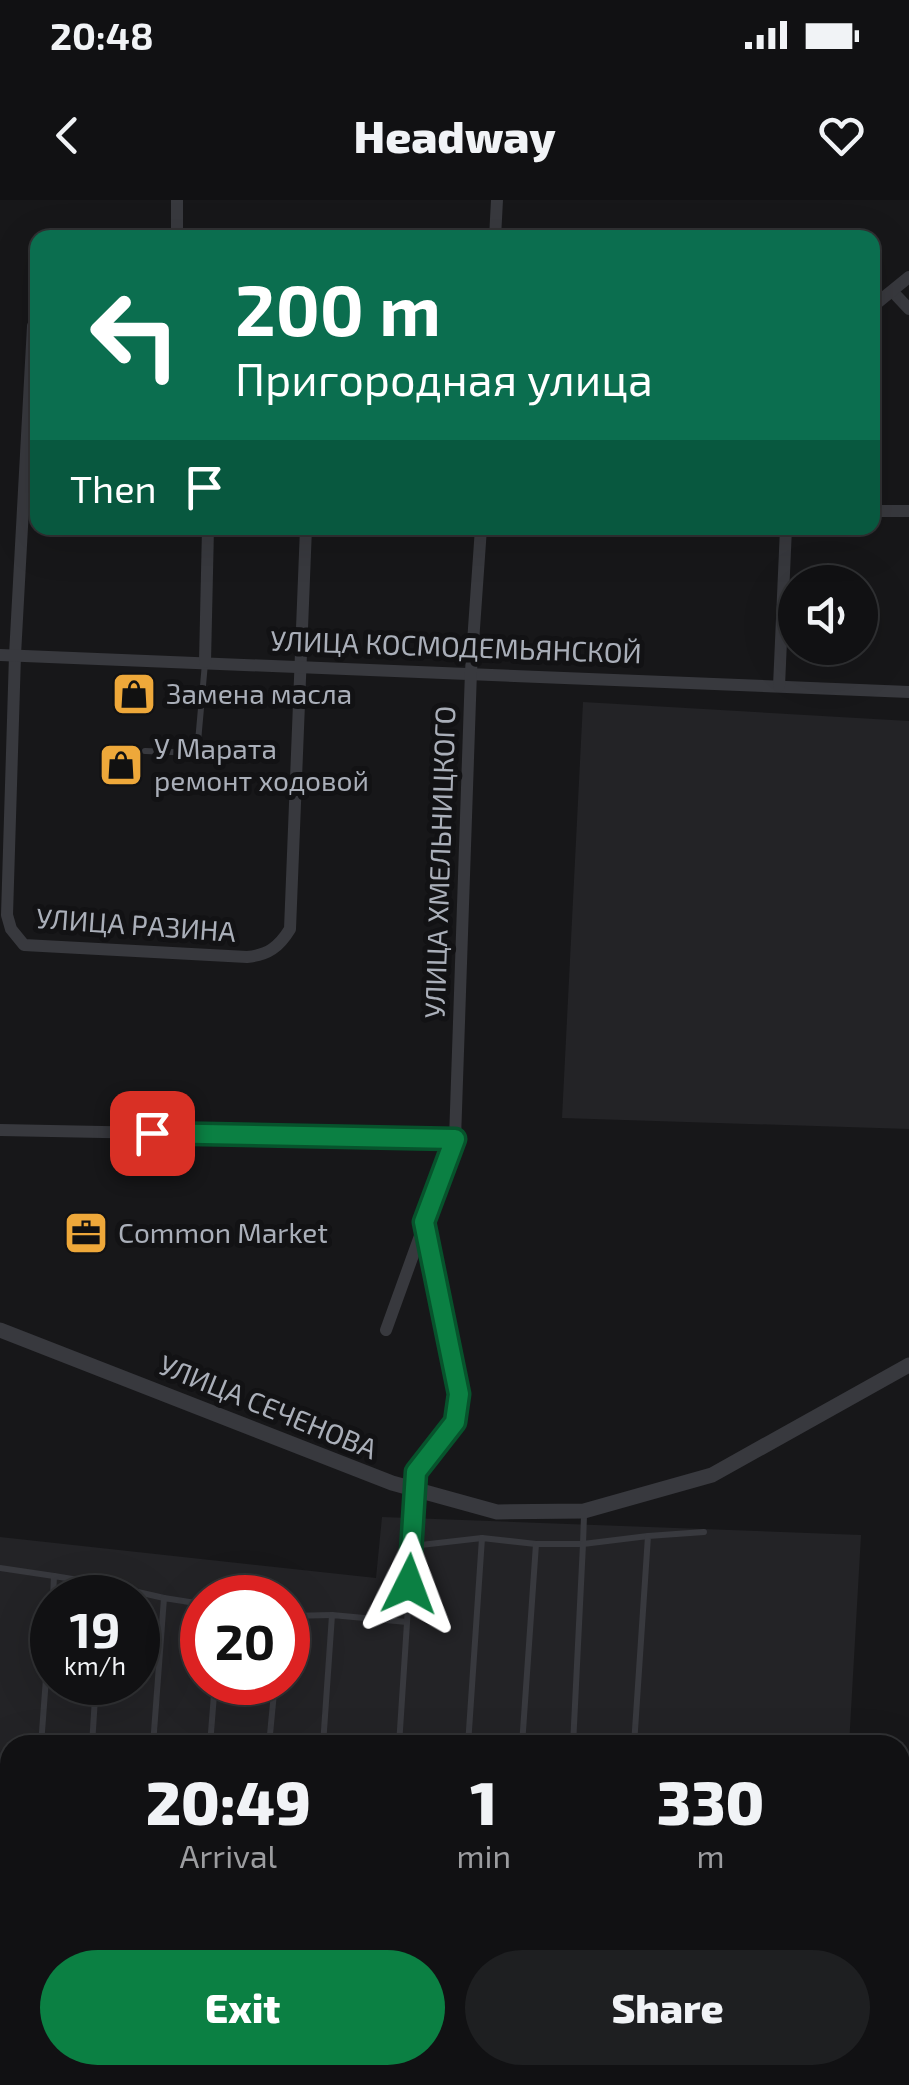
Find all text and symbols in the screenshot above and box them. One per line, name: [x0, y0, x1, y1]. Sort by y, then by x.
text: 20:48: [50, 12, 154, 58]
icon: back: [40, 108, 95, 163]
text: Headway: [353, 108, 556, 162]
icon: heart: [814, 108, 869, 163]
text: 200 m: [235, 266, 441, 350]
icon: left: [70, 270, 200, 400]
text: Пригородная улица: [235, 351, 653, 405]
icon: arrive: [177, 460, 232, 515]
text: Then: [70, 465, 157, 511]
map controls: [778, 565, 878, 665]
button: sound: [778, 565, 878, 665]
street label: УЛИЦА КОСМОДЕМЬЯНСКОЙ: [270, 623, 642, 669]
shop icon: Замена масла: [111, 671, 157, 717]
place label: Замена масла: [166, 676, 352, 710]
street label: УЛИЦА ХМЕЛЬНИЦКОГО: [417, 705, 461, 1019]
place label: У Марата ремонт ходовой: [154, 731, 369, 797]
shop icon: У Марата ремонт ходовой: [98, 742, 144, 788]
street label: УЛИЦА РАЗИНА: [35, 900, 238, 948]
pin: [110, 1091, 195, 1176]
icon: arrive: [125, 1106, 180, 1161]
office icon: Common Market: [63, 1210, 109, 1256]
place label: Common Market: [118, 1215, 328, 1249]
street label: УЛИЦА СЕЧЕНОВА: [154, 1347, 383, 1466]
position arrow: [357, 1532, 461, 1636]
speed limit sign: 20: [180, 1575, 310, 1705]
text: 19: [69, 1598, 121, 1658]
text: km/h: [64, 1650, 126, 1680]
text: 20:49: [146, 1765, 311, 1837]
text: 1: [470, 1765, 497, 1837]
text: 330: [657, 1765, 764, 1837]
text: Arrival: [180, 1836, 277, 1874]
text: min: [457, 1836, 511, 1874]
text: m: [697, 1836, 725, 1874]
button: Exit: [40, 1950, 445, 2065]
button: Share: [465, 1950, 870, 2065]

